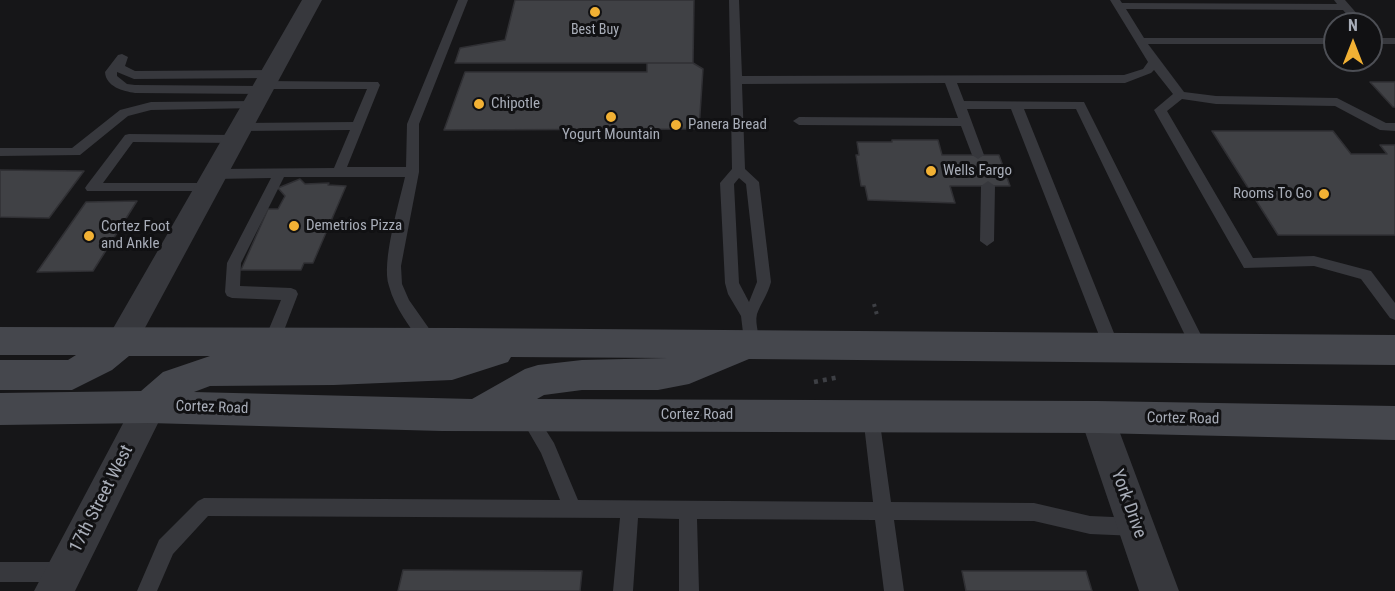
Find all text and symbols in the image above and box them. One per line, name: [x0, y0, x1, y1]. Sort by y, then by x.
marker: Best Buy: [588, 5, 602, 19]
north arrow: [1323, 12, 1383, 72]
text: N: [1348, 16, 1358, 35]
place label: Best Buy: [571, 22, 619, 38]
place label: Chipotle: [491, 95, 540, 113]
marker: Chipotle: [472, 97, 486, 111]
marker: Yogurt Mountain: [604, 110, 618, 124]
place label: Panera Bread: [688, 116, 767, 134]
marker: Panera Bread: [669, 118, 683, 132]
place label: Yogurt Mountain: [562, 126, 660, 144]
place label: Wells Fargo: [943, 162, 1012, 180]
marker: Wells Fargo: [924, 164, 938, 178]
place label: Rooms To Go: [1233, 185, 1312, 203]
marker: Rooms To Go: [1317, 187, 1331, 201]
place label: Demetrios Pizza: [306, 217, 402, 235]
place label: Cortez Foot and Ankle: [101, 218, 170, 253]
marker: Demetrios Pizza: [287, 219, 301, 233]
marker: Cortez Foot and Ankle: [82, 229, 96, 243]
street label: Cortez Road: [175, 398, 249, 418]
street label: Cortez Road: [661, 406, 733, 424]
street label: Cortez Road: [1147, 409, 1219, 429]
street label: 17th Street West: [66, 442, 138, 556]
street label: York Drive: [1106, 467, 1150, 541]

